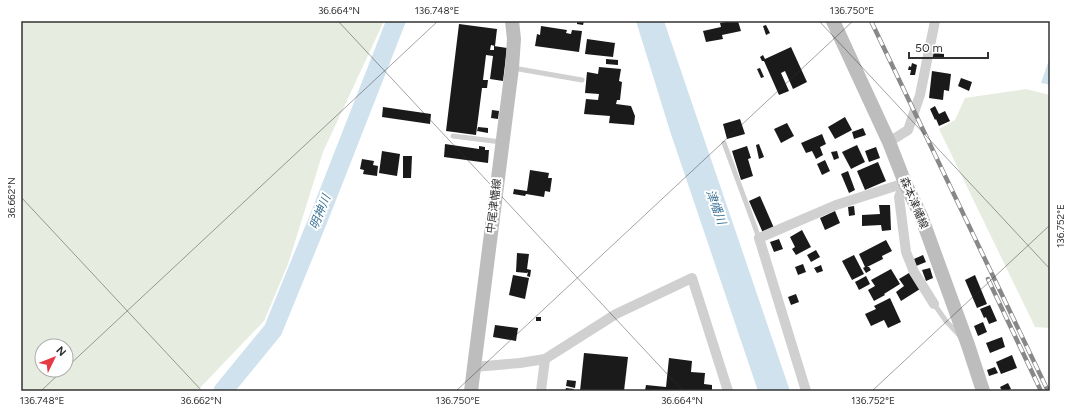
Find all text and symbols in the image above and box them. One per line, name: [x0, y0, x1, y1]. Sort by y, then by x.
text: 36.664°N: [318, 4, 360, 17]
text: 136.748°E: [415, 4, 459, 17]
text: 136.750°E: [830, 4, 874, 17]
scale bar: [909, 34, 988, 60]
text: 50 m: [915, 41, 943, 55]
street label: 森本津幡線: [897, 175, 931, 231]
text: 36.662°N: [5, 177, 18, 219]
street label: 中尾津幡線: [484, 178, 504, 234]
water label: 津幡川: [703, 188, 729, 228]
water label: 明神川: [307, 191, 334, 231]
text: 136.752°E: [1054, 204, 1067, 248]
north arrow: [34, 338, 74, 378]
text: N: [53, 344, 69, 359]
text: 136.748°E: [20, 394, 64, 407]
text: 36.662°N: [180, 394, 222, 407]
text: 136.750°E: [436, 394, 480, 407]
text: 36.664°N: [661, 394, 703, 407]
text: 136.752°E: [851, 394, 895, 407]

